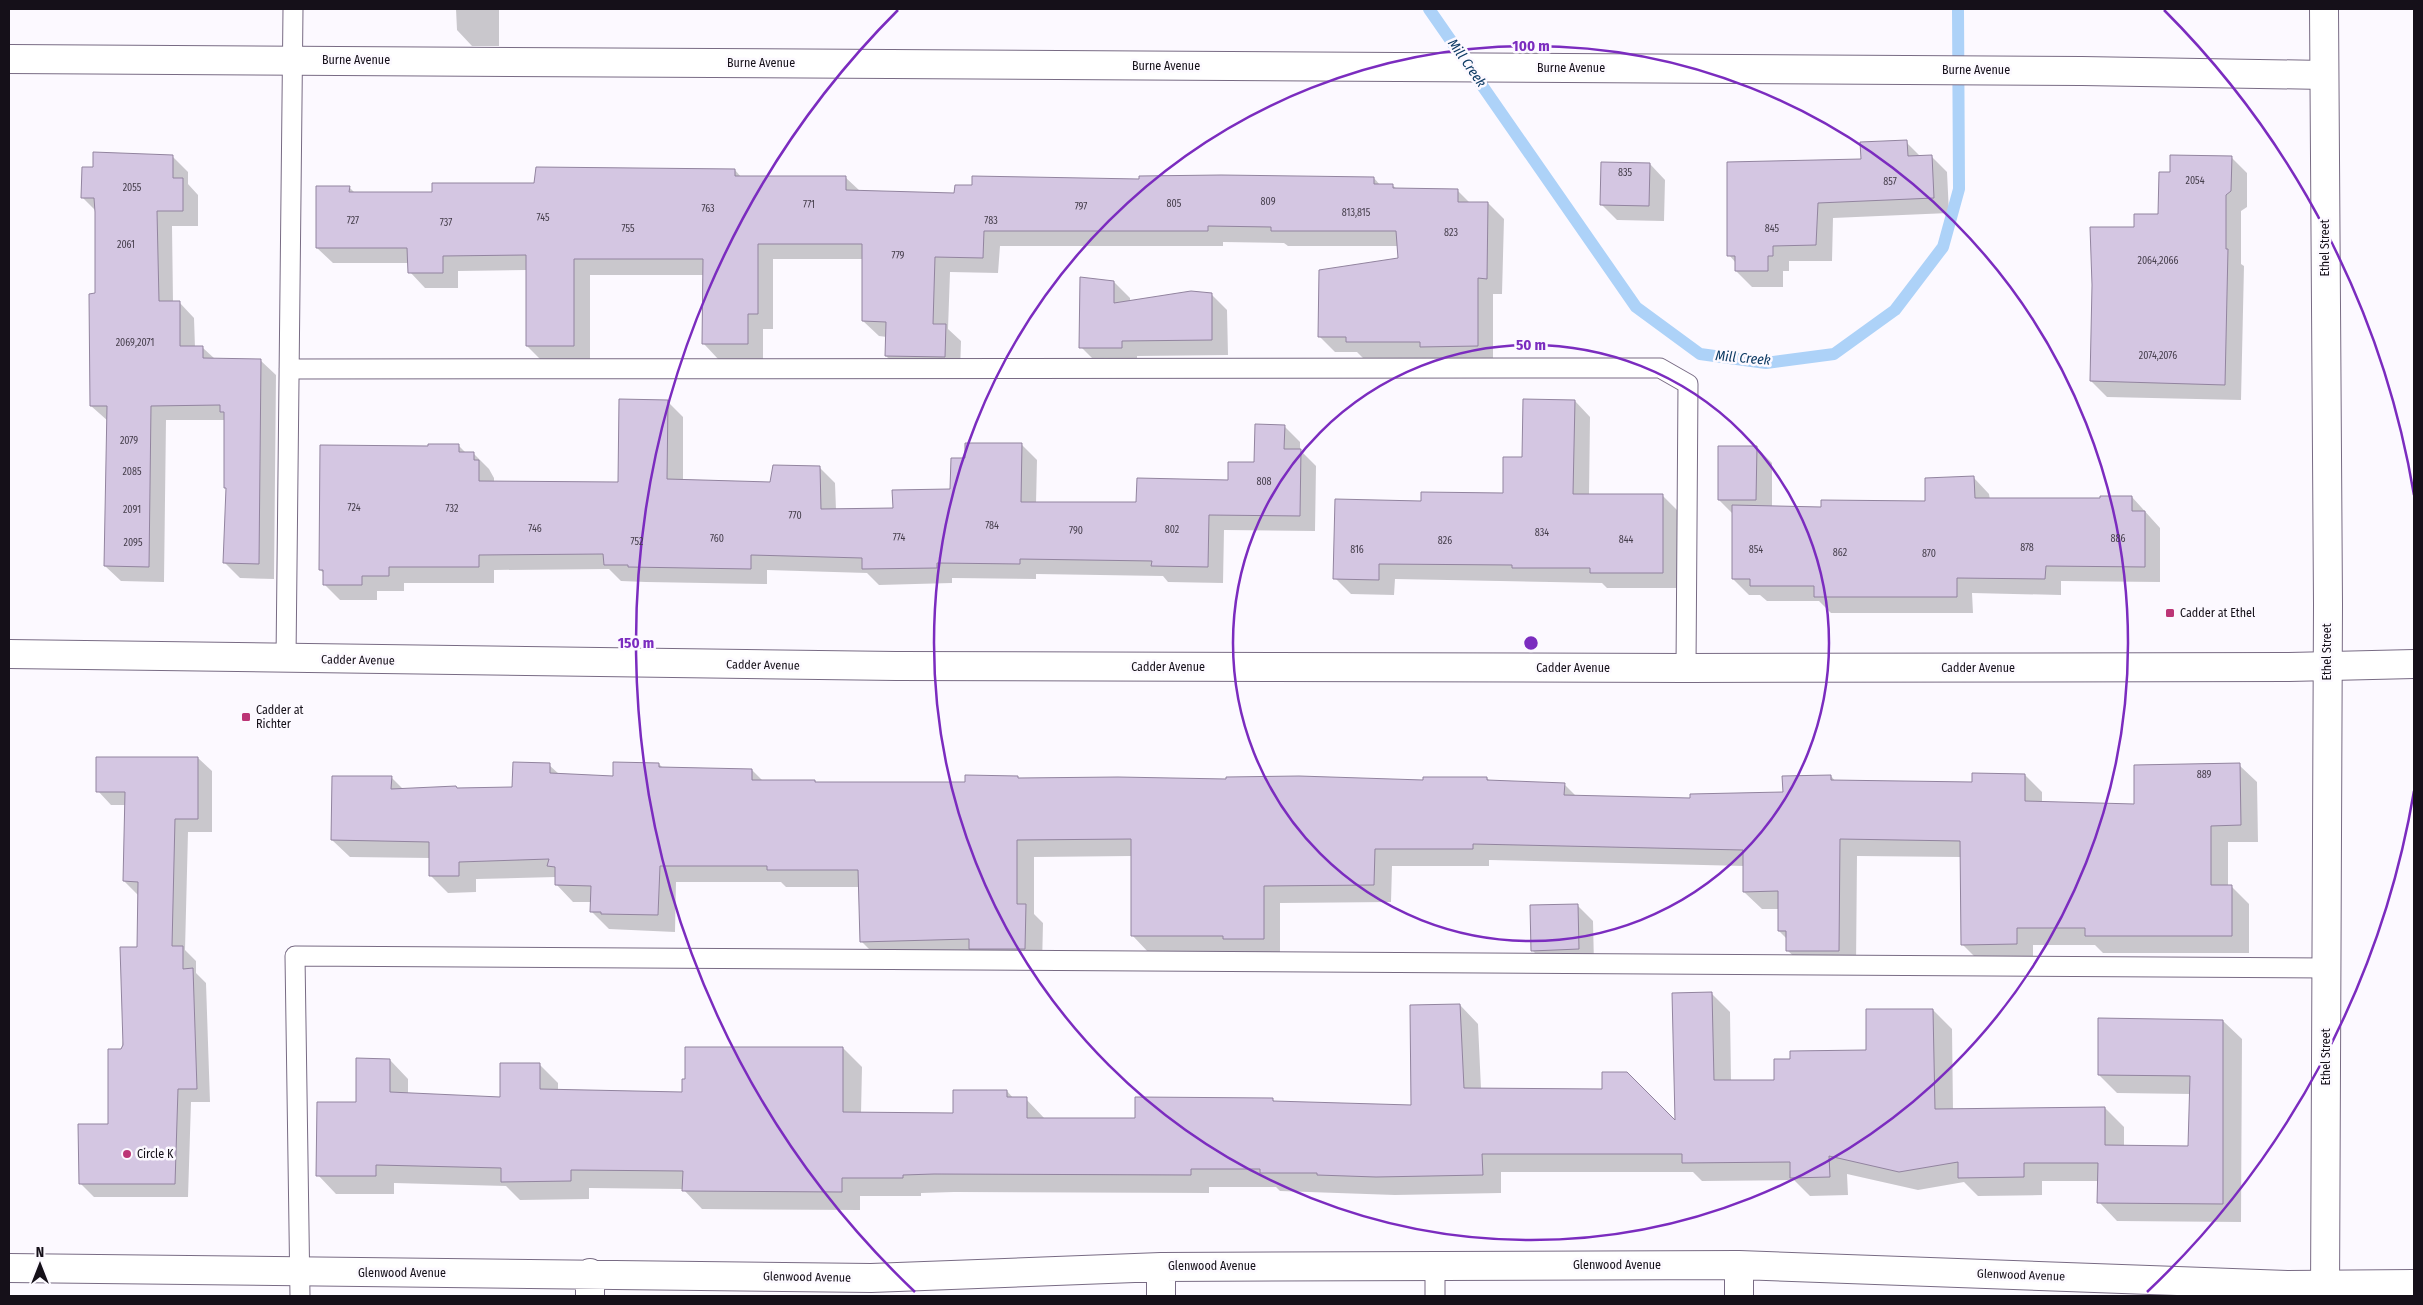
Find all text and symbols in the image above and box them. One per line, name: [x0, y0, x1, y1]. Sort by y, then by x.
water label: Mill Creek: [1444, 35, 1490, 91]
text: 100 m: [1512, 37, 1550, 55]
street label: Burne Avenue: [322, 53, 390, 67]
street label: Burne Avenue: [727, 56, 795, 70]
street label: Burne Avenue: [1132, 59, 1200, 73]
street label: Burne Avenue: [1537, 61, 1605, 75]
street label: Burne Avenue: [1942, 63, 2010, 77]
house number: 835: [1618, 167, 1632, 179]
house number: 2054: [2185, 175, 2205, 187]
house number: 857: [1883, 176, 1897, 188]
house number: 2055: [123, 182, 142, 194]
house number: 809: [1261, 196, 1276, 208]
house number: 805: [1167, 198, 1182, 210]
house number: 771: [803, 199, 815, 211]
house number: 797: [1075, 201, 1087, 213]
house number: 763: [701, 203, 715, 215]
house number: 813,815: [1342, 207, 1371, 219]
house number: 745: [536, 212, 550, 224]
house number: 727: [347, 215, 359, 227]
house number: 783: [984, 215, 998, 227]
house number: 737: [440, 217, 452, 229]
street label: Ethel Street: [2318, 219, 2332, 277]
house number: 755: [621, 223, 635, 235]
house number: 845: [1765, 223, 1780, 235]
house number: 823: [1444, 227, 1458, 239]
house number: 2061: [117, 239, 135, 251]
house number: 779: [892, 250, 905, 262]
house number: 2064,2066: [2137, 255, 2179, 267]
text: 50 m: [1516, 336, 1546, 354]
house number: 2069,2071: [116, 337, 154, 349]
water label: Mill Creek: [1715, 347, 1771, 369]
house number: 2074,2076: [2139, 350, 2177, 362]
house number: 2079: [120, 435, 138, 447]
house number: 2085: [122, 466, 142, 478]
house number: 808: [1256, 476, 1272, 488]
house number: 724: [348, 502, 361, 514]
house number: 732: [446, 503, 459, 515]
house number: 2091: [123, 504, 141, 516]
house number: 770: [788, 510, 802, 522]
house number: 784: [985, 520, 999, 532]
house number: 746: [528, 523, 542, 535]
house number: 802: [1165, 524, 1180, 536]
house number: 790: [1069, 525, 1083, 537]
house number: 834: [1535, 527, 1549, 539]
house number: 774: [893, 532, 905, 544]
house number: 760: [710, 533, 724, 545]
house number: 886: [2111, 533, 2126, 545]
house number: 844: [1619, 534, 1633, 546]
house number: 826: [1438, 535, 1452, 547]
house number: 752: [631, 536, 644, 548]
house number: 2095: [124, 537, 143, 549]
house number: 878: [2020, 542, 2034, 554]
house number: 816: [1350, 544, 1364, 556]
house number: 854: [1749, 544, 1763, 556]
house number: 862: [1833, 547, 1848, 559]
house number: 870: [1922, 548, 1936, 560]
place label: Cadder at Ethel: [2180, 606, 2255, 620]
marker: Cadder at Ethel: [2164, 607, 2176, 619]
street label: Ethel Street: [2320, 623, 2334, 681]
text: 150 m: [618, 634, 654, 652]
centre of rings: [1522, 634, 1540, 652]
street label: Cadder Avenue: [321, 652, 395, 668]
street label: Cadder Avenue: [726, 657, 800, 673]
street label: Cadder Avenue: [1131, 660, 1205, 674]
street label: Cadder Avenue: [1536, 661, 1610, 675]
street label: Cadder Avenue: [1941, 661, 2015, 675]
place label: Cadder at Richter: [256, 703, 304, 731]
marker: Cadder at Richter: [240, 711, 252, 723]
house number: 889: [2197, 769, 2211, 781]
street label: Ethel Street: [2319, 1028, 2333, 1086]
place label: Circle K: [137, 1147, 174, 1161]
marker: Circle K: [121, 1148, 133, 1160]
north arrow: [15, 1240, 65, 1290]
text: N: [36, 1244, 44, 1261]
street label: Glenwood Avenue: [1573, 1258, 1661, 1272]
street label: Glenwood Avenue: [1168, 1259, 1256, 1273]
street label: Glenwood Avenue: [358, 1266, 446, 1280]
street label: Glenwood Avenue: [1977, 1266, 2065, 1284]
street label: Glenwood Avenue: [763, 1269, 851, 1285]

